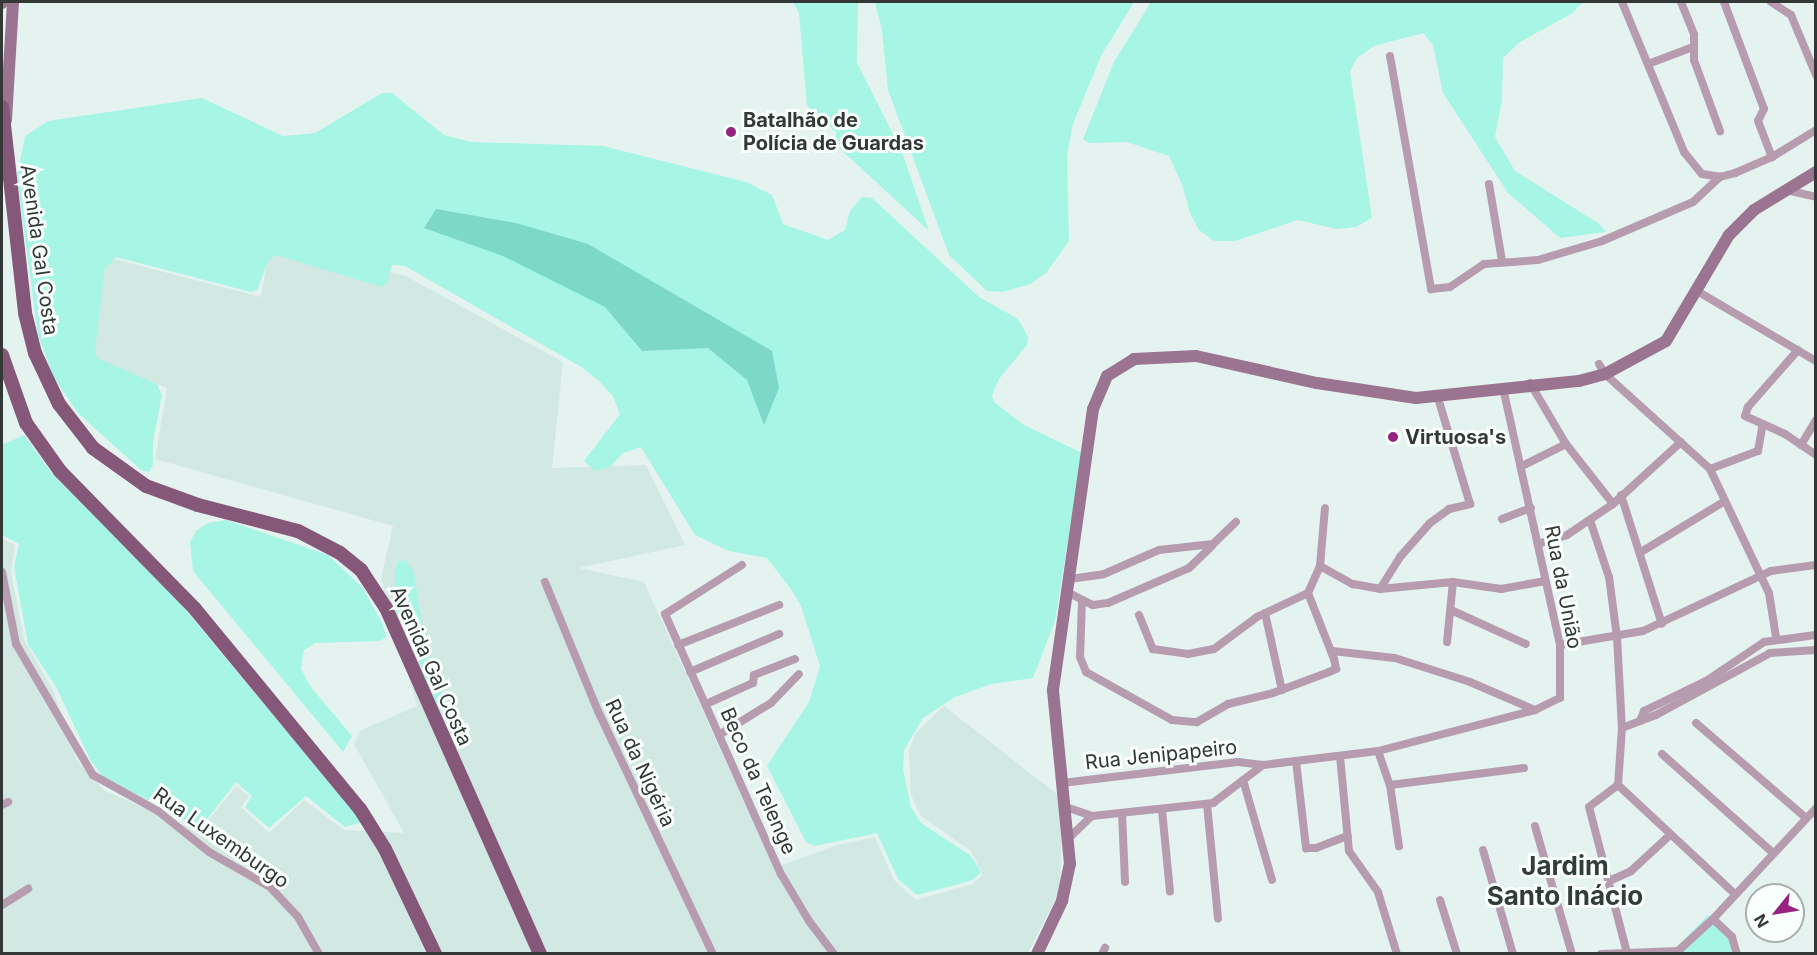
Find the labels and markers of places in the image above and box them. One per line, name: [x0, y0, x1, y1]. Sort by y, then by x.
place label: Batalhão de Polícia de Guardas: [743, 108, 924, 155]
marker: Batalhão de Polícia de Guardas: [724, 125, 738, 139]
place label: Virtuosa's: [1405, 425, 1506, 449]
marker: Virtuosa's: [1386, 430, 1400, 444]

